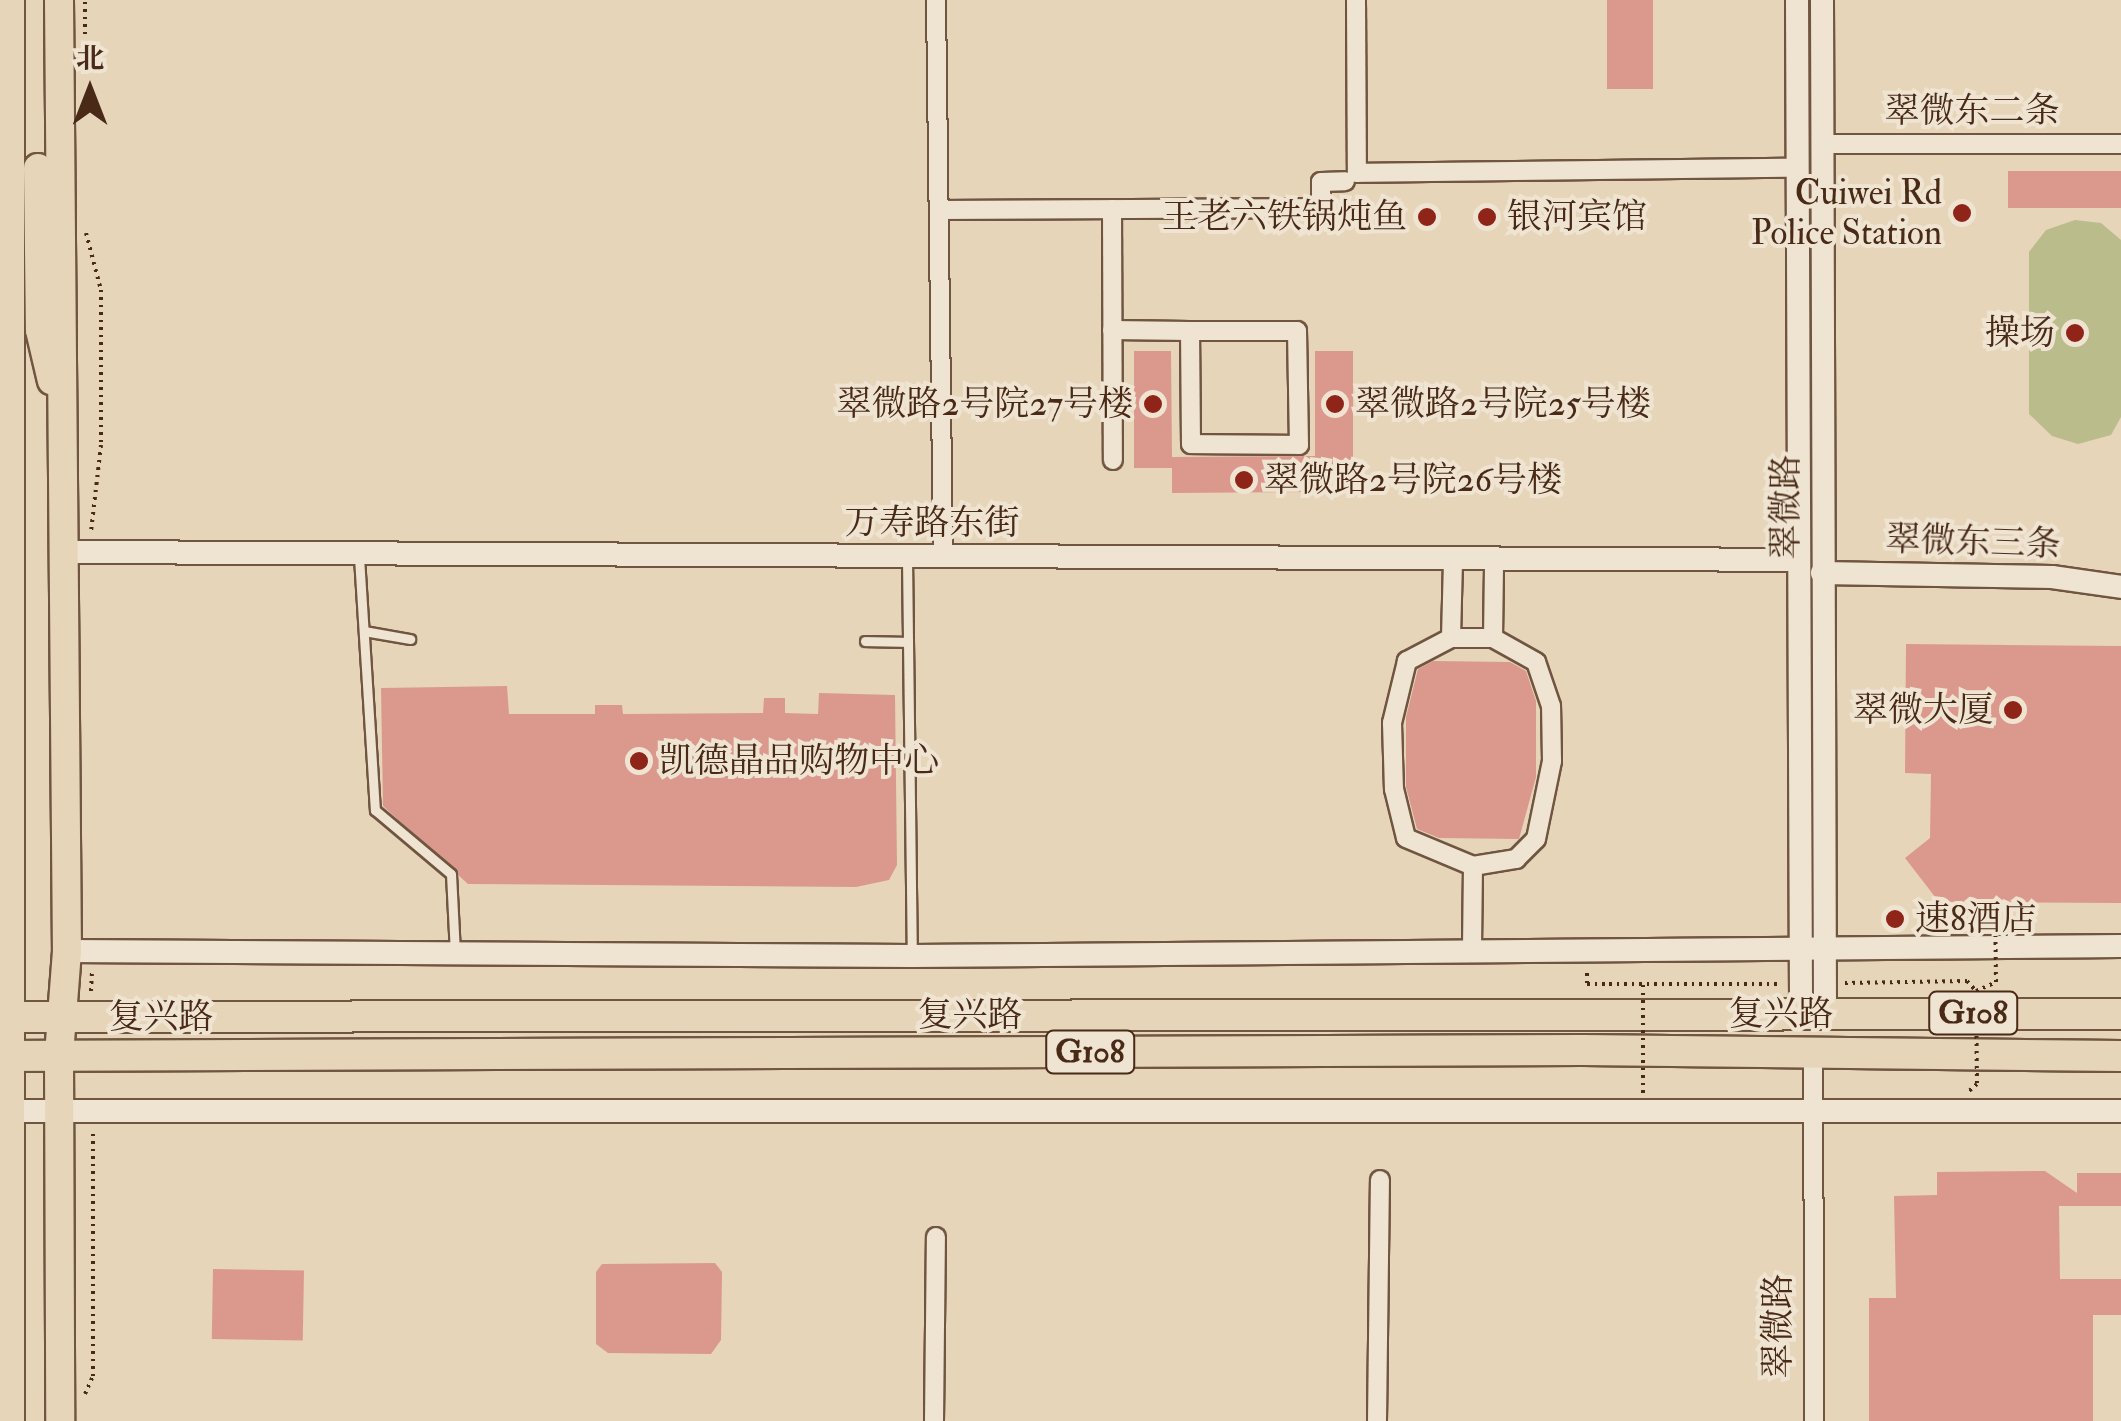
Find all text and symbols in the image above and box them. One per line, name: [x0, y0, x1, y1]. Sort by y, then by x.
north arrow: [40, 40, 140, 140]
text: 北: [76, 42, 104, 77]
street label: 翠微东二条: [1885, 90, 2059, 132]
place label: Cuiwei Rd Police Station: [1751, 172, 1942, 254]
place label: 王老六铁锅炖鱼: [1162, 196, 1407, 238]
place label: 银河宾馆: [1507, 196, 1647, 238]
marker: Cuiwei Rd Police Station: [1951, 202, 1973, 224]
marker: 王老六铁锅炖鱼: [1416, 206, 1438, 228]
marker: 银河宾馆: [1476, 206, 1498, 228]
place label: 操场: [1985, 312, 2055, 354]
marker: 操场: [2064, 322, 2086, 344]
place label: 翠微路2号院27号楼: [837, 383, 1133, 425]
place label: 翠微路2号院25号楼: [1355, 383, 1651, 425]
marker: 翠微路2号院27号楼: [1142, 393, 1164, 415]
marker: 翠微路2号院25号楼: [1324, 393, 1346, 415]
street label: 翠微路: [1765, 455, 1807, 559]
place label: 翠微路2号院26号楼: [1264, 459, 1562, 501]
marker: 翠微路2号院26号楼: [1233, 469, 1255, 491]
street label: 万寿路东街: [845, 502, 1019, 544]
street label: 翠微东三条: [1885, 518, 2061, 566]
place label: 翠微大厦: [1853, 689, 1993, 731]
marker: 翠微大厦: [2002, 699, 2024, 721]
place label: 凯德晶品购物中心: [659, 740, 939, 782]
marker: 凯德晶品购物中心: [628, 750, 650, 772]
place label: 速8酒店: [1915, 898, 2036, 940]
marker: 速8酒店: [1884, 908, 1906, 930]
road number: G108: [1928, 986, 2018, 1040]
street label: 复兴路: [1729, 993, 1833, 1035]
street label: 复兴路: [918, 994, 1022, 1036]
street label: 复兴路: [109, 996, 213, 1038]
road number: G108: [1045, 1025, 1135, 1079]
street label: 翠微路: [1757, 1274, 1799, 1378]

